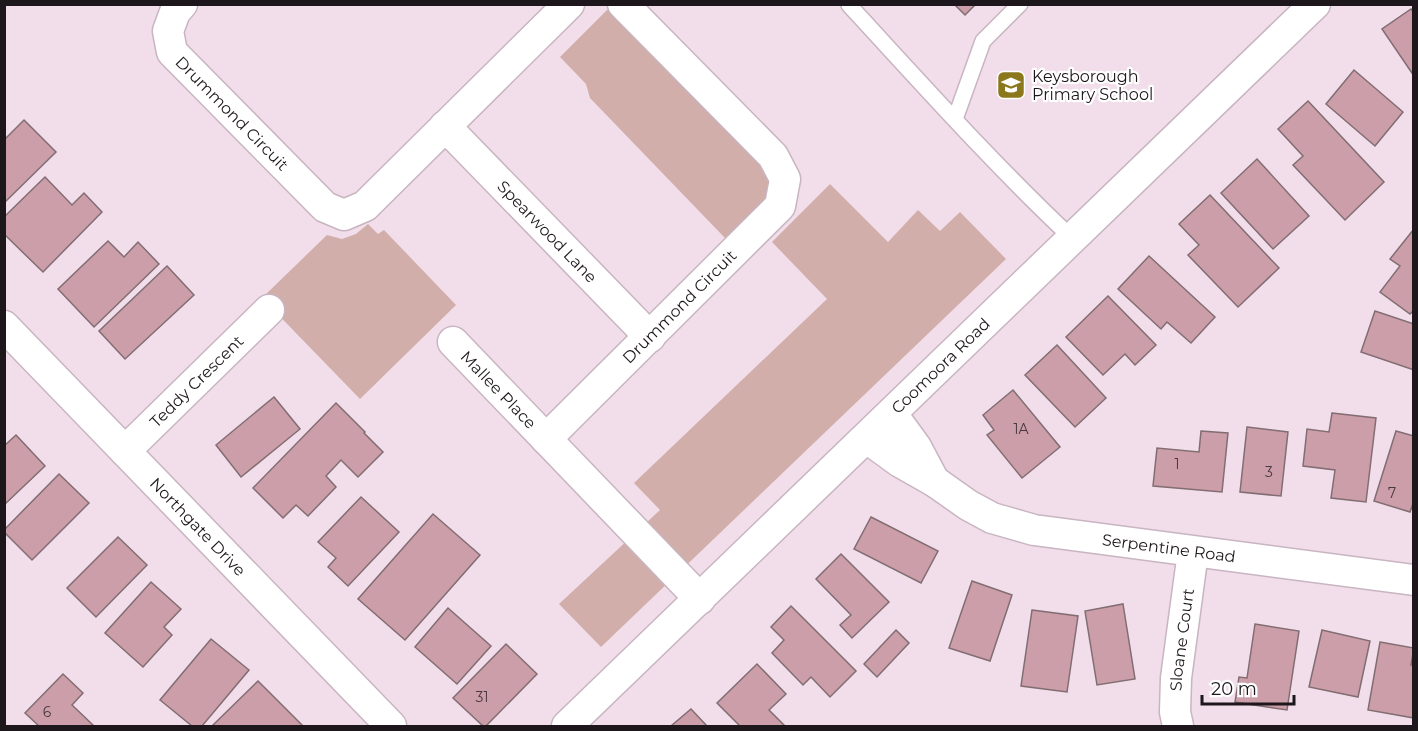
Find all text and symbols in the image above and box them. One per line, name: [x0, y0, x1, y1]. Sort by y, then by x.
street label: Drummond Circuit: [172, 52, 293, 174]
place label: Keysborough Primary School: [1032, 67, 1153, 104]
school or university icon: Keysborough Primary School: [995, 69, 1027, 101]
street label: Spearwood Lane: [494, 177, 601, 286]
street label: Drummond Circuit: [618, 245, 740, 367]
street label: Coomoora Road: [887, 314, 994, 417]
street label: Teddy Crescent: [146, 331, 248, 431]
street label: Mallee Place: [457, 347, 540, 432]
house number: 1A: [1013, 420, 1030, 438]
house number: 1: [1174, 455, 1180, 473]
house number: 3: [1265, 463, 1273, 481]
street label: Northgate Drive: [146, 473, 250, 580]
house number: 7: [1388, 484, 1396, 502]
street label: Serpentine Road: [1101, 530, 1237, 566]
street label: Sloane Court: [1166, 587, 1198, 691]
scale bar: [1202, 668, 1294, 706]
text: 20 m: [1211, 678, 1257, 700]
house number: 31: [476, 688, 488, 706]
house number: 6: [43, 703, 52, 721]

